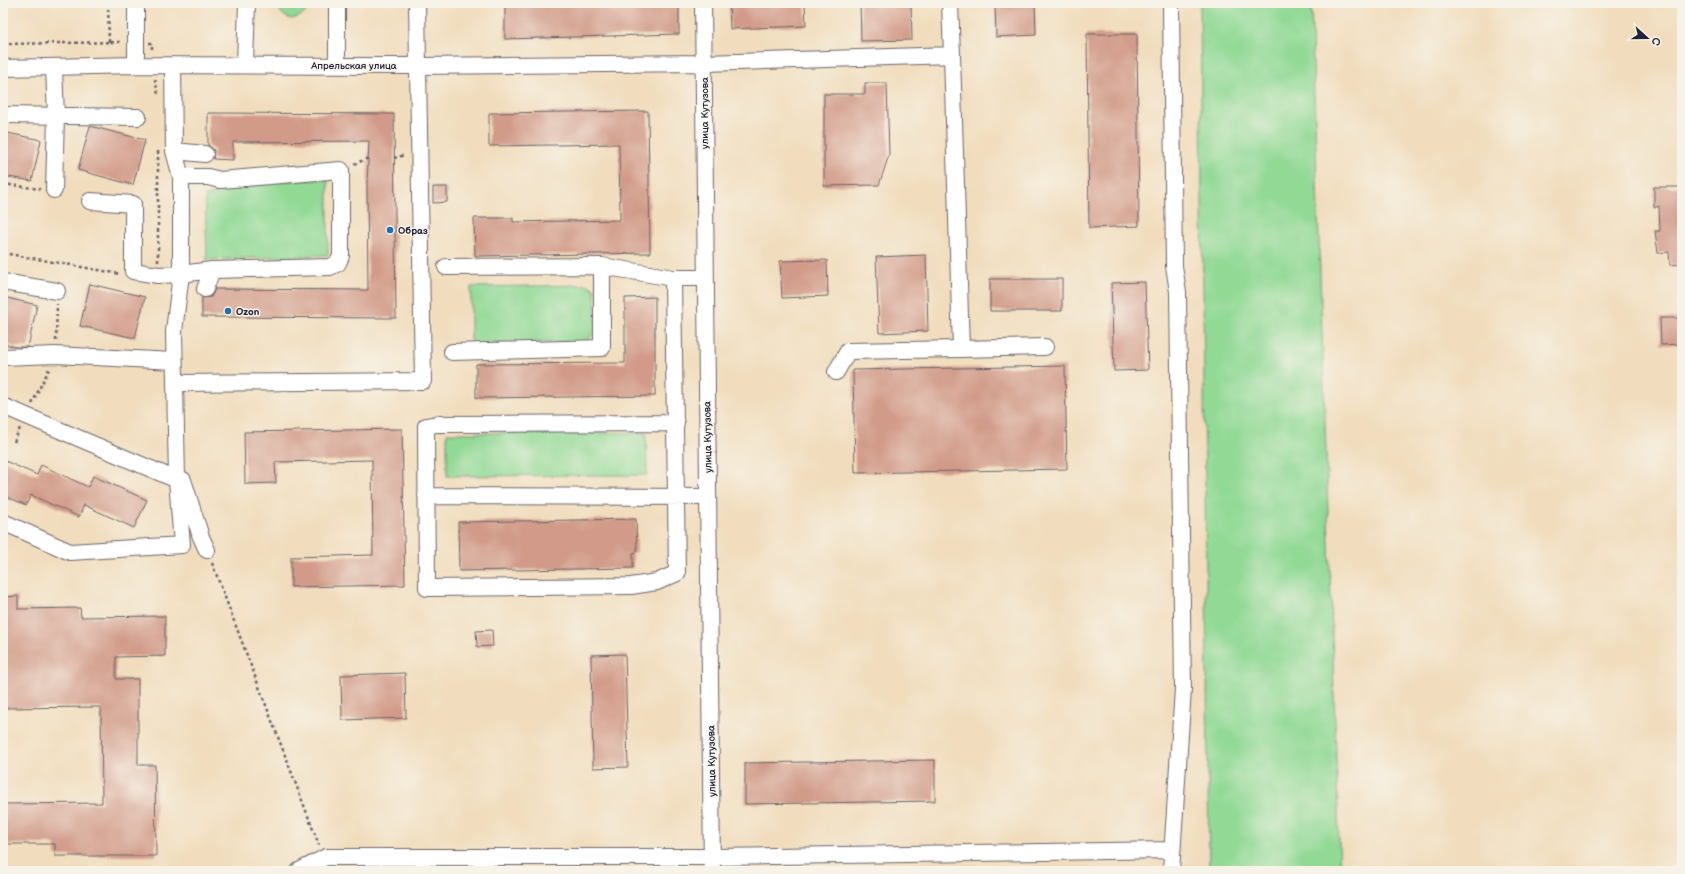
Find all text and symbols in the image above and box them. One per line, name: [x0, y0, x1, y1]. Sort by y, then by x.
north arrow: [1627, 18, 1667, 58]
text: С: [1648, 36, 1663, 48]
street label: Апрельская улица: [310, 60, 397, 72]
street label: улица Кутузова: [699, 77, 711, 149]
marker: Образ: [385, 225, 395, 235]
place label: Образ: [398, 225, 428, 237]
marker: Ozon: [223, 306, 233, 316]
place label: Ozon: [236, 306, 260, 318]
street label: улица Кутузова: [701, 401, 715, 473]
street label: улица Кутузова: [705, 725, 719, 797]

